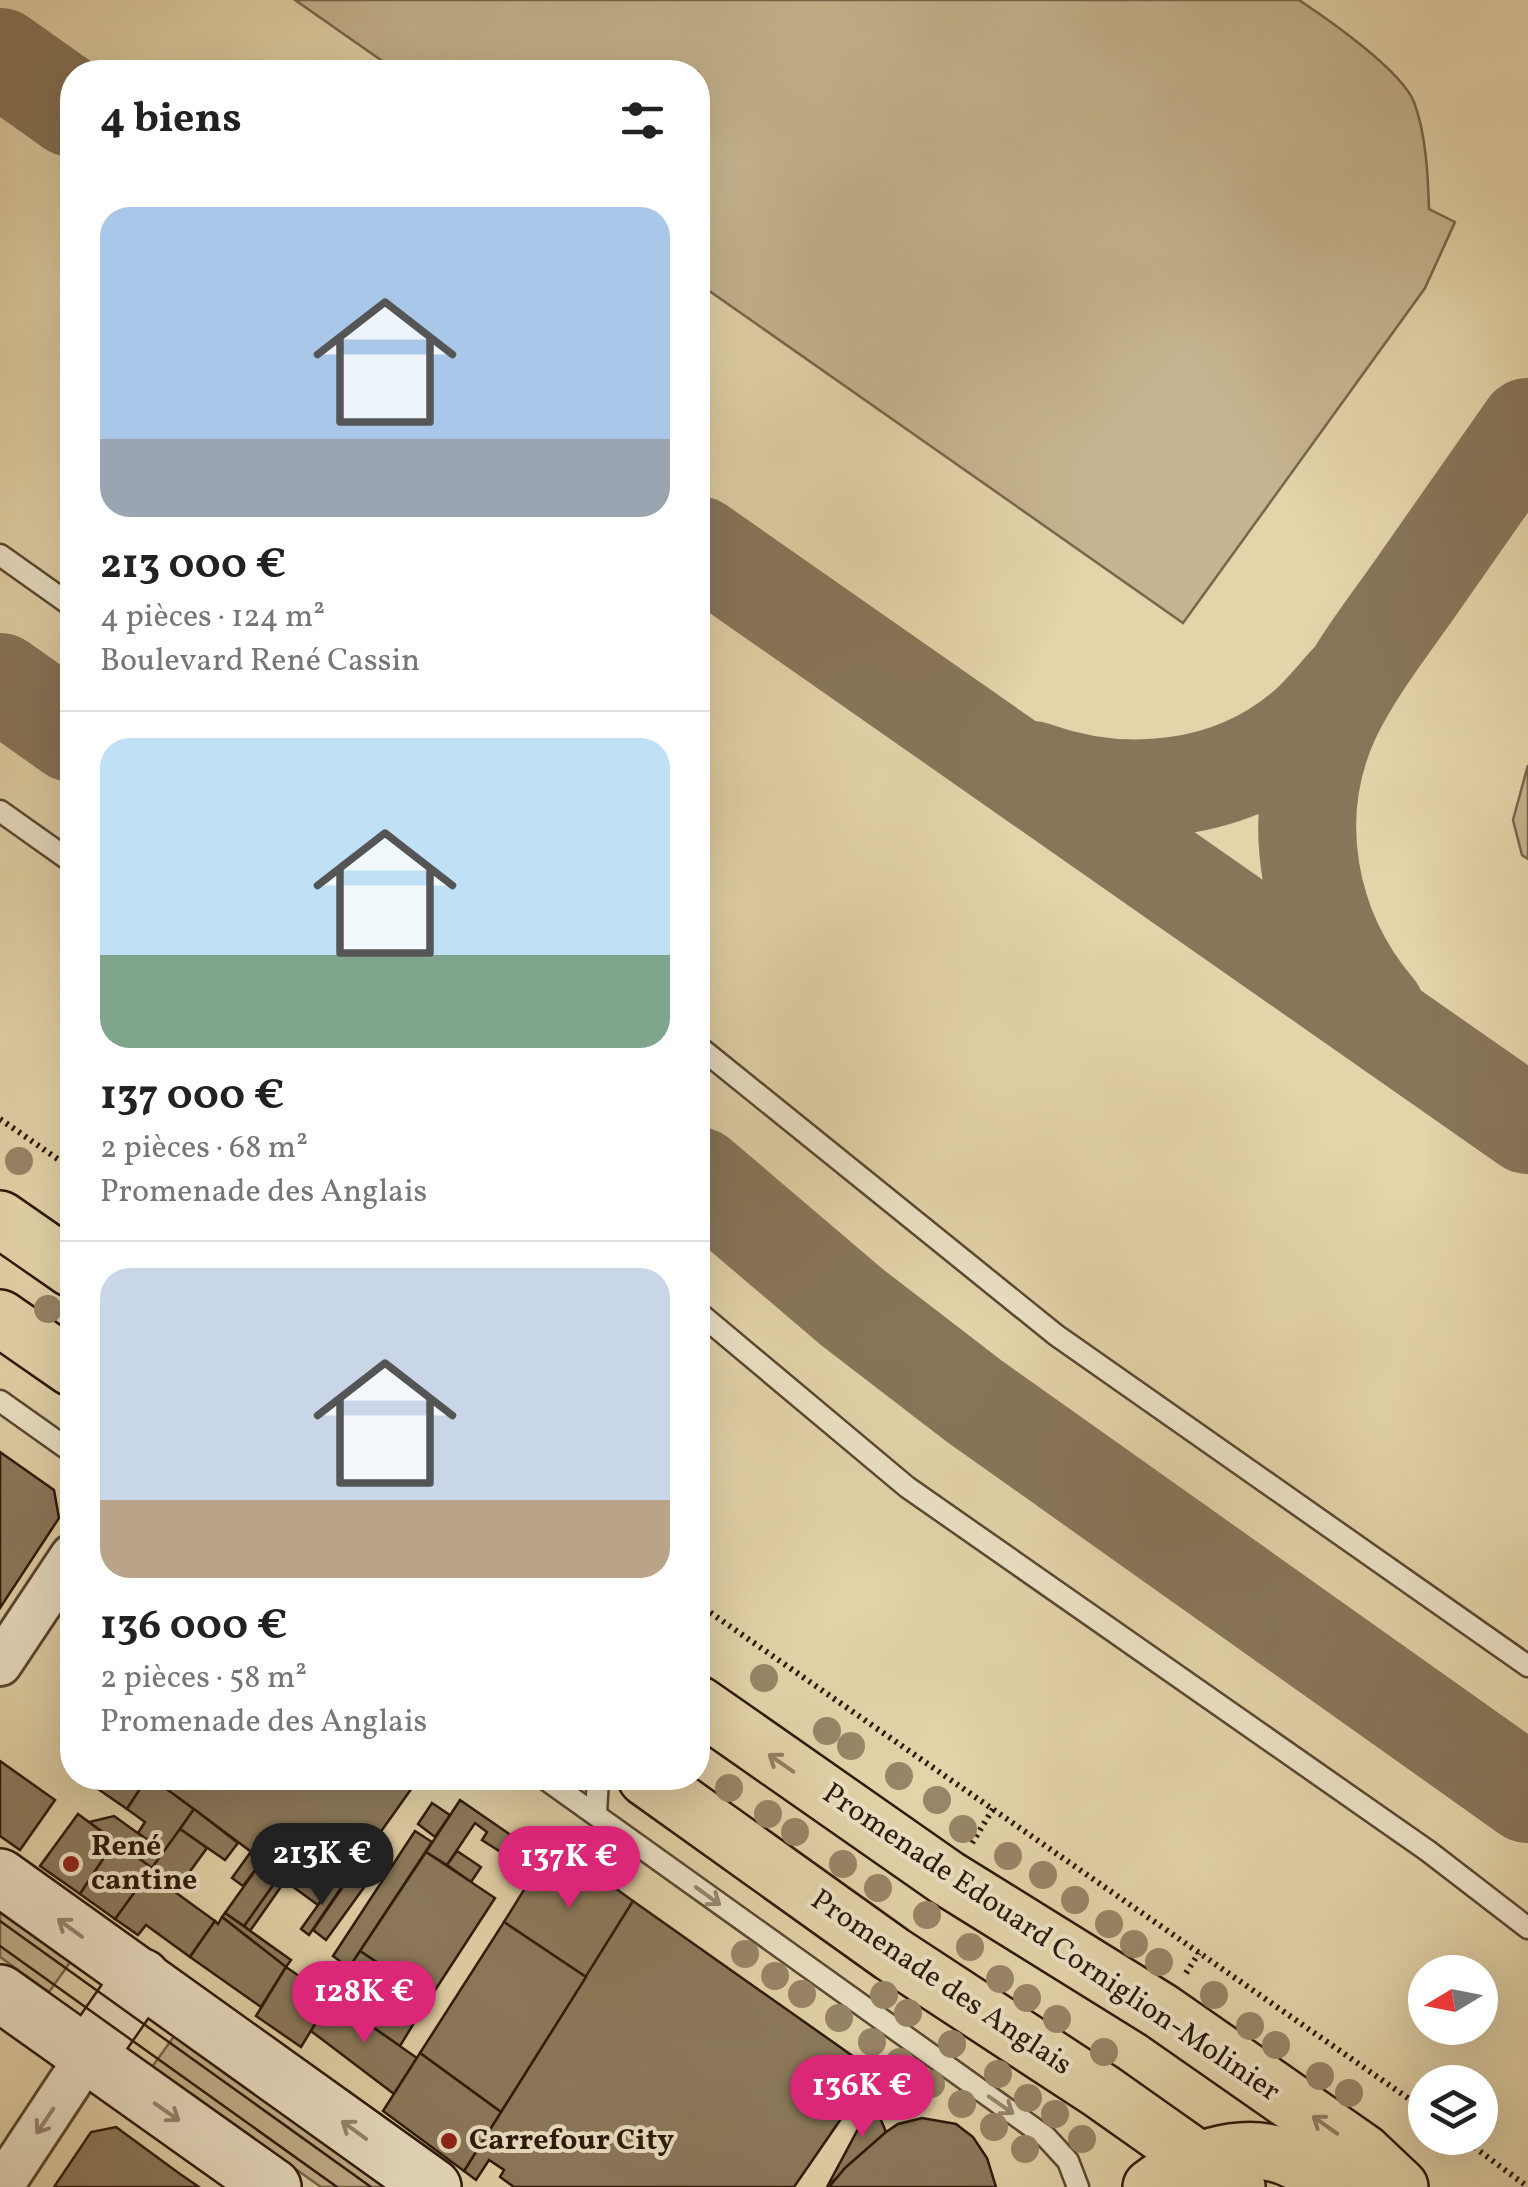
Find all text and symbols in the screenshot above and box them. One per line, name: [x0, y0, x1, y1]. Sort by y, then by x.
text: 4 biens: [100, 91, 242, 150]
icon: filters: [615, 93, 670, 148]
icon: home: [295, 272, 475, 452]
text: 213 000 €: [100, 537, 286, 596]
text: 4 pièces · 124 m²: [100, 596, 325, 640]
text: Boulevard René Cassin: [100, 640, 420, 684]
icon: home: [295, 803, 475, 983]
text: 137 000 €: [100, 1068, 285, 1127]
text: 2 pièces · 68 m²: [100, 1127, 308, 1171]
text: Promenade des Anglais: [100, 1171, 427, 1215]
icon: home: [295, 1333, 475, 1513]
text: 136 000 €: [100, 1598, 288, 1657]
text: 2 pièces · 58 m²: [100, 1657, 307, 1701]
text: Promenade des Anglais: [100, 1701, 427, 1745]
one-way arrow: [768, 1753, 795, 1774]
street label: Promenade Edouard Corniglion-Molinier: [814, 1774, 1288, 2112]
pin: 213K €: [241, 1823, 403, 1908]
place label: René cantine: [91, 1826, 197, 1902]
pin: 137K €: [488, 1826, 650, 1911]
text: 213K €: [273, 1833, 371, 1877]
text: 137K €: [520, 1836, 618, 1880]
marker: René cantine: [60, 1853, 82, 1875]
street label: Promenade des Anglais: [802, 1880, 1080, 2086]
one-way arrow: [694, 1885, 722, 1906]
one-way arrow: [57, 1917, 84, 1938]
north arrow: [1408, 1955, 1498, 2045]
map controls: [1408, 1955, 1498, 2155]
pin: 128K €: [283, 1961, 445, 2046]
text: 128K €: [314, 1971, 414, 2015]
pin: 136K €: [781, 2055, 943, 2140]
text: 136K €: [812, 2065, 912, 2109]
button: layers: [1408, 2065, 1498, 2155]
one-way arrow: [987, 2094, 1015, 2115]
one-way arrow: [153, 2101, 181, 2122]
one-way arrow: [35, 2107, 56, 2135]
one-way arrow: [1311, 2115, 1339, 2136]
one-way arrow: [341, 2119, 369, 2140]
place label: Carrefour City: [469, 2120, 674, 2162]
marker: Carrefour City: [438, 2130, 460, 2152]

